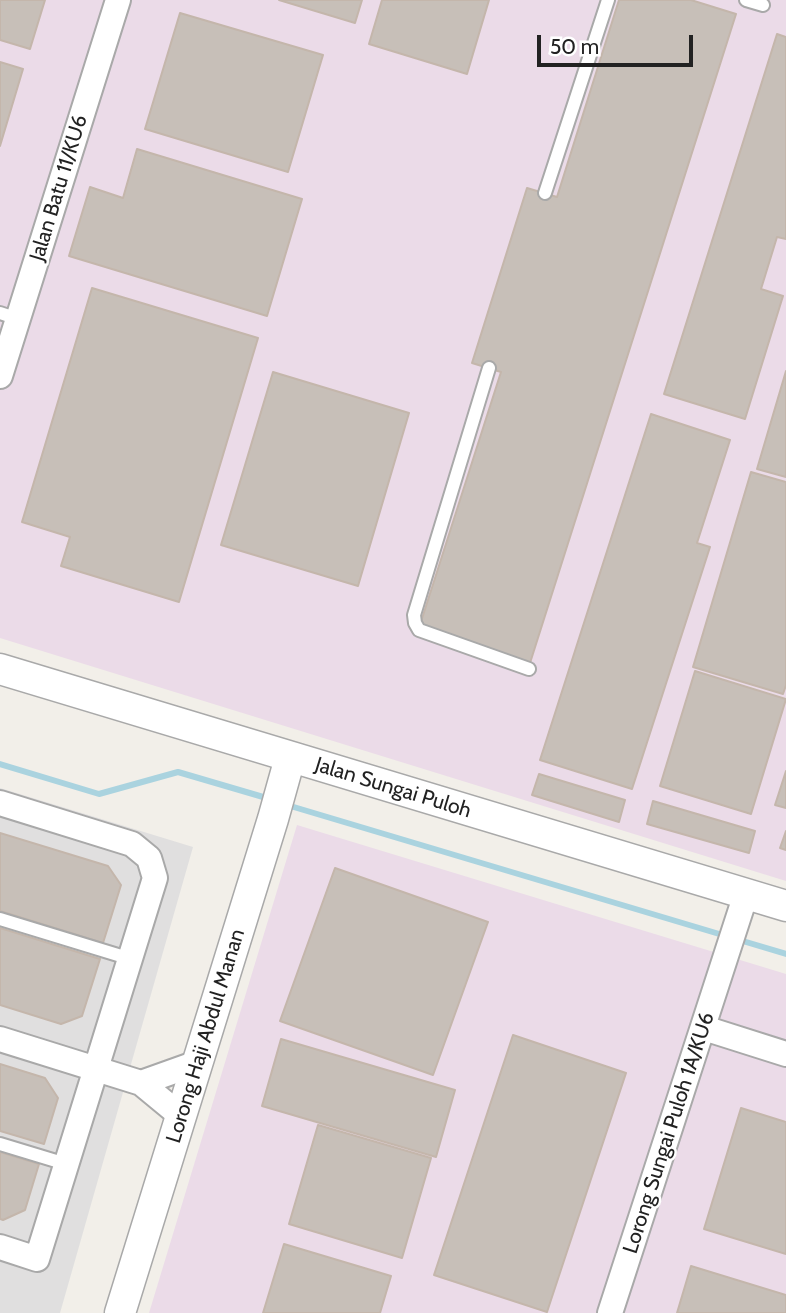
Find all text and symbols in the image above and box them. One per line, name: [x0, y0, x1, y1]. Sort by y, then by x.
scale bar: [541, 21, 697, 65]
text: 50 m: [550, 34, 599, 59]
street label: Jalan Batu 11/KU6: [25, 112, 93, 264]
street label: Jalan Sungai Puloh: [312, 752, 474, 824]
street label: Lorong Haji Abdul Manan: [161, 926, 251, 1146]
street label: Lorong Sungai Puloh 1A/KU6: [618, 1009, 720, 1257]

